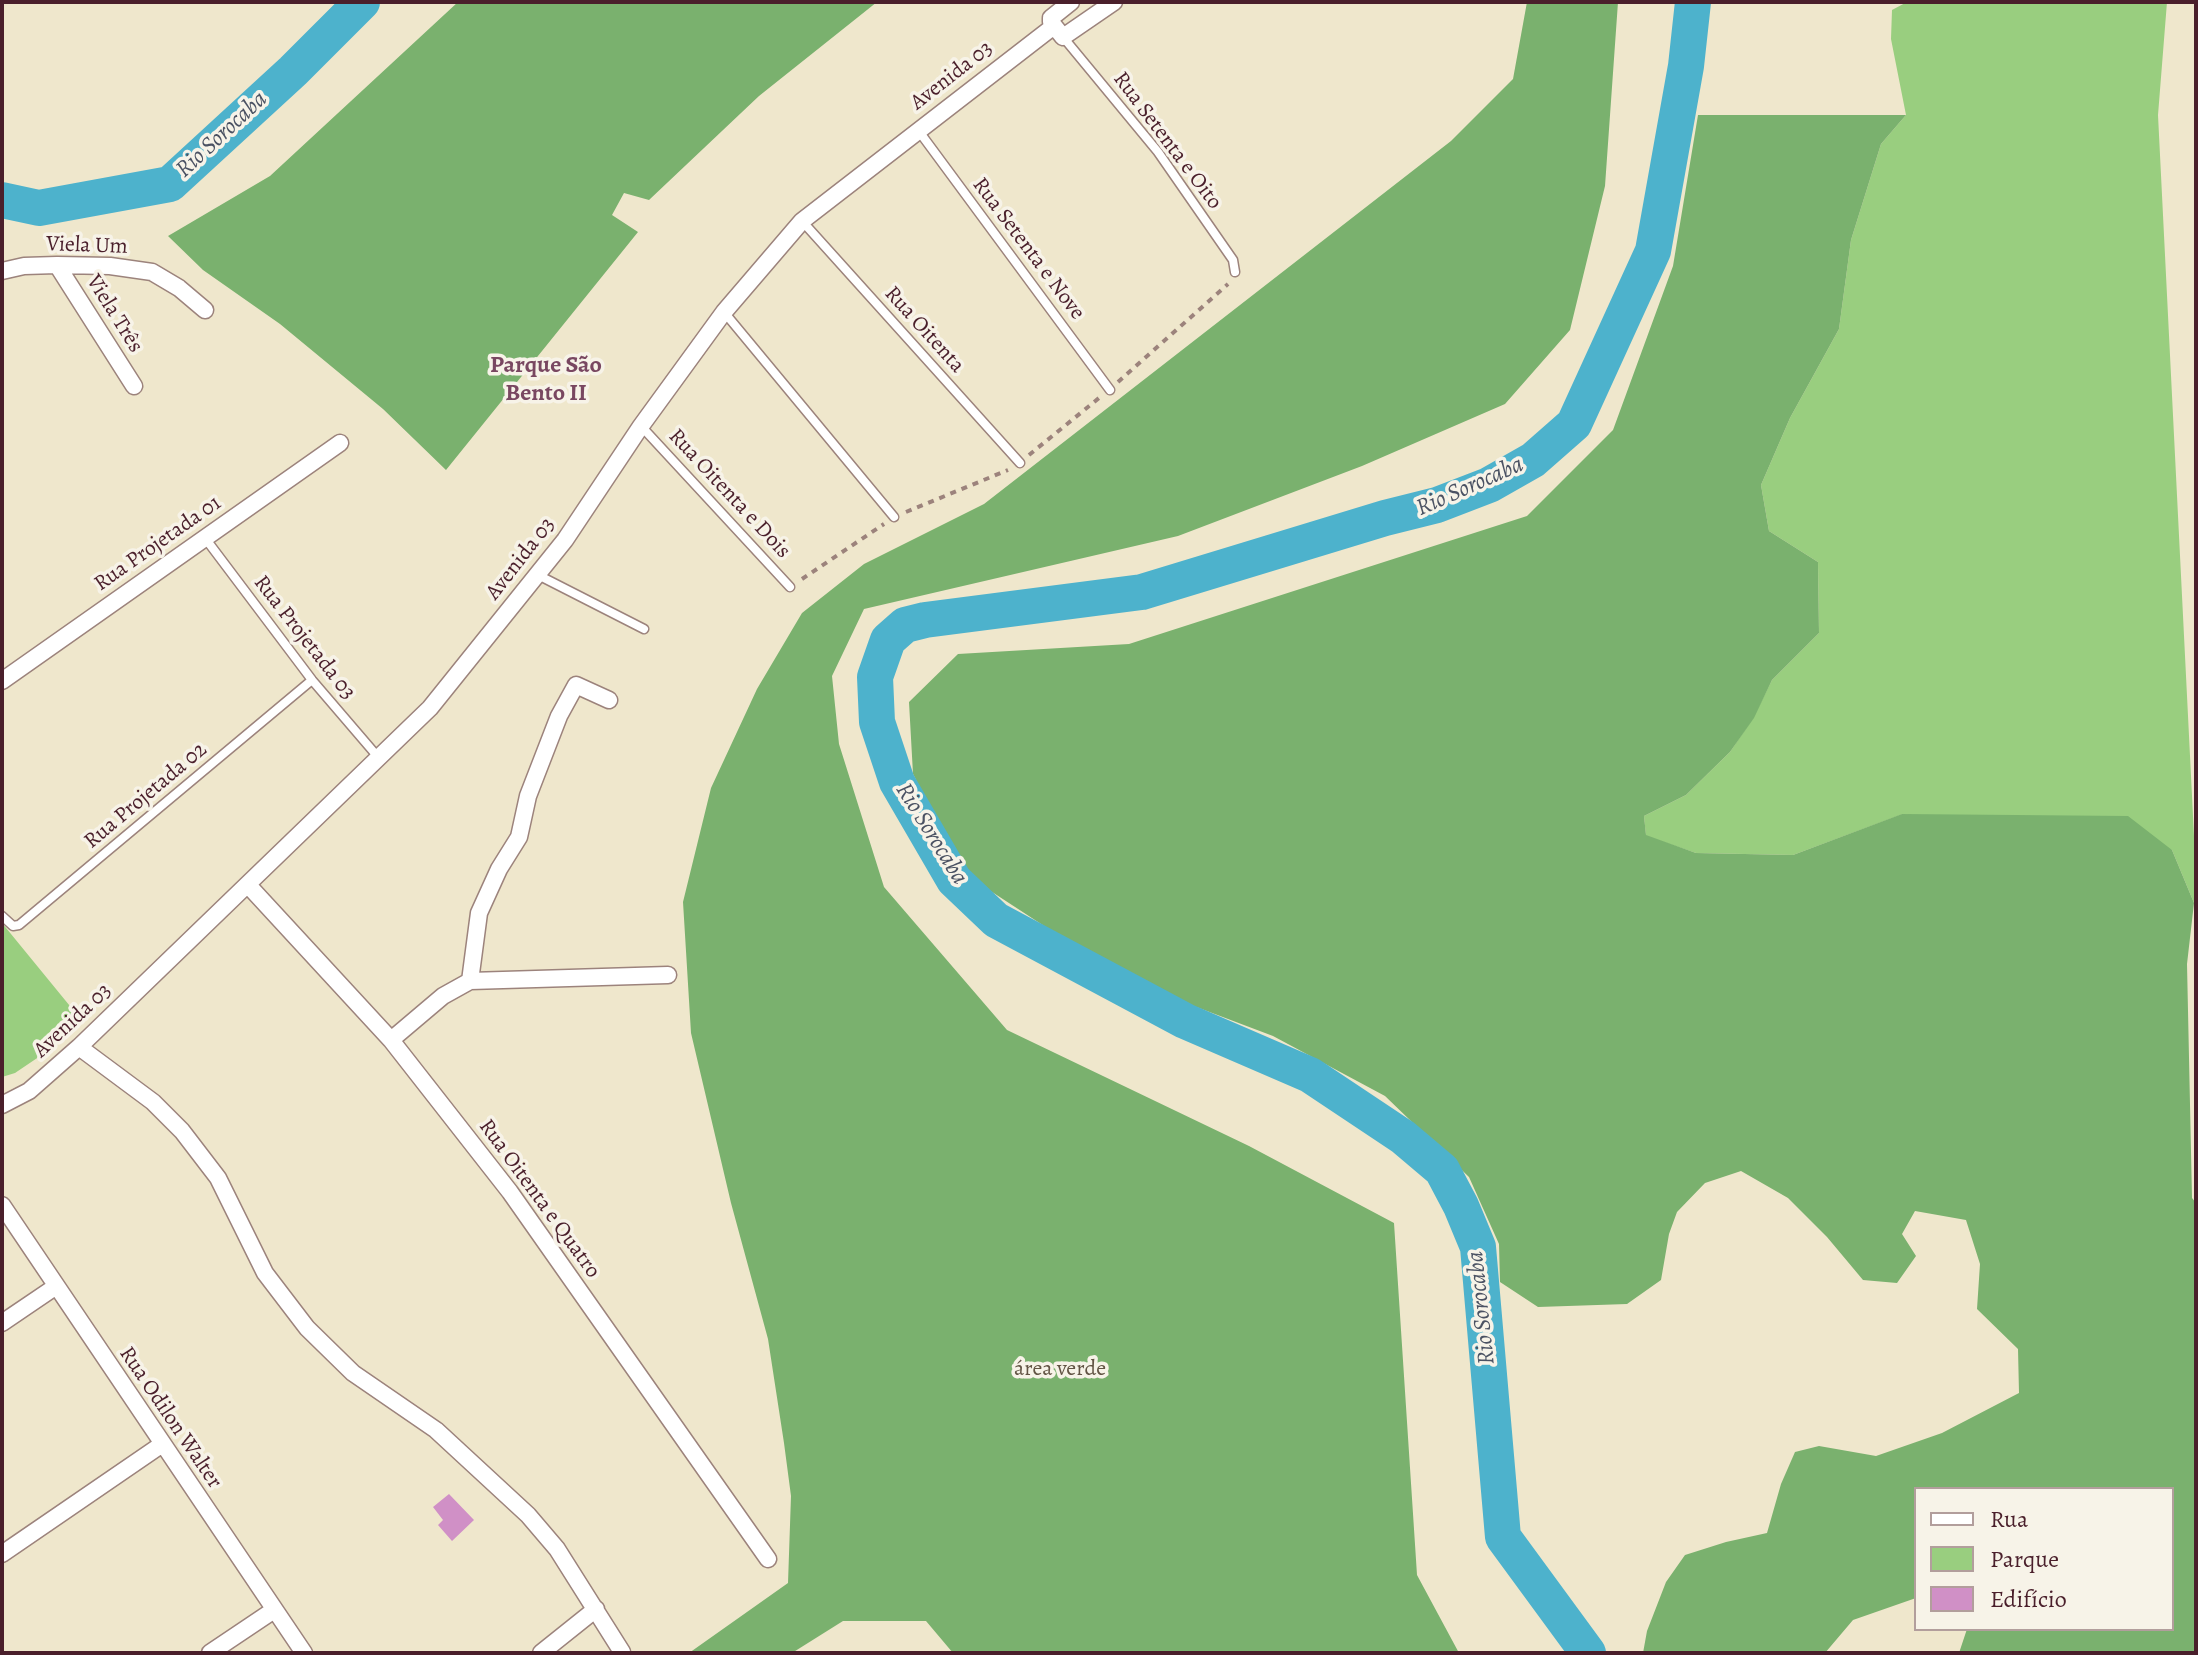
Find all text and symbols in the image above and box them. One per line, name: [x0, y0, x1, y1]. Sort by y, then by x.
street label: Avenida 03: [906, 36, 998, 116]
street label: Rua Setenta e Oito: [1107, 67, 1227, 215]
water label: Rio Sorocaba: [170, 86, 274, 184]
street label: Rua Setenta e Nove: [966, 173, 1090, 325]
street label: Viela Um: [46, 231, 128, 261]
street label: Viela Três: [80, 270, 148, 358]
street label: Rua Oitenta: [878, 281, 970, 379]
district label: Parque São Bento II: [490, 352, 602, 408]
street label: Rua Oitenta e Dois: [662, 424, 796, 564]
water label: Rio Sorocaba: [1412, 451, 1528, 523]
street label: Rua Projetada 01: [89, 490, 227, 598]
street label: Avenida 03: [481, 513, 561, 605]
street label: Rua Projetada 03: [247, 571, 361, 705]
street label: Rua Projetada 02: [79, 737, 213, 855]
water label: Rio Sorocaba: [889, 778, 973, 890]
street label: Avenida 03: [28, 978, 118, 1064]
street label: Rua Oitenta e Quatro: [473, 1114, 605, 1284]
water label: Rio Sorocaba: [1462, 1250, 1502, 1366]
street label: Rua Odilon Walter: [113, 1342, 227, 1494]
park label: área verde: [1014, 1357, 1106, 1383]
legend: [1914, 1487, 2174, 1631]
text: Rua: [1990, 1503, 2028, 1535]
text: Parque: [1990, 1543, 2059, 1575]
text: Edifício: [1990, 1583, 2067, 1615]

